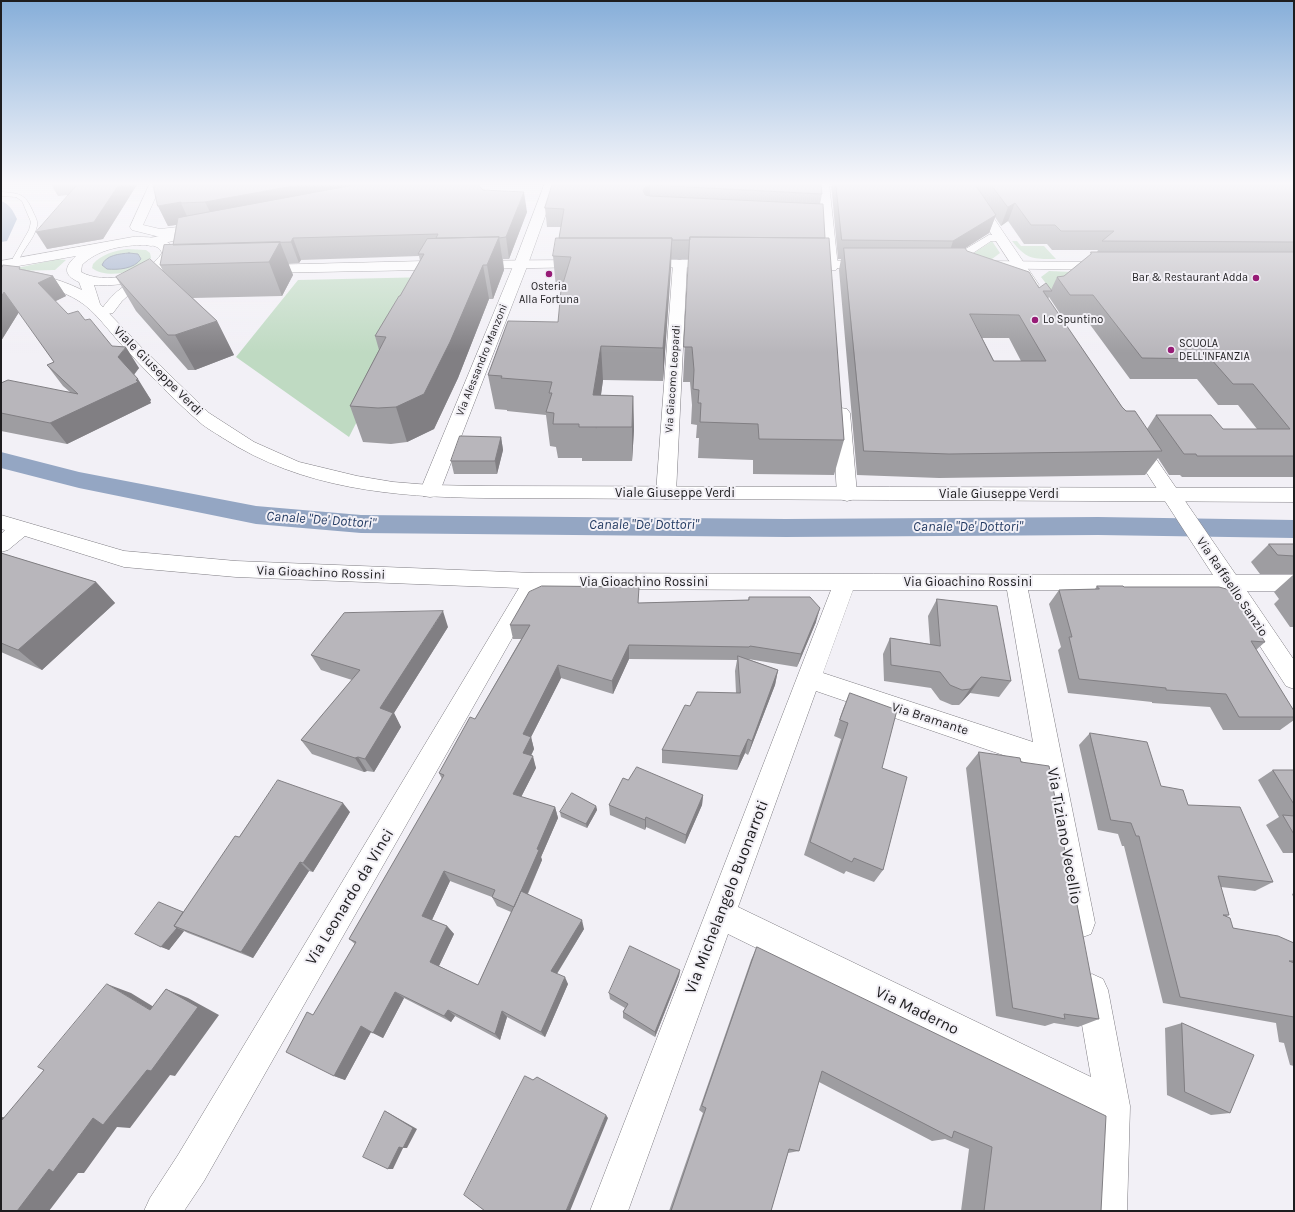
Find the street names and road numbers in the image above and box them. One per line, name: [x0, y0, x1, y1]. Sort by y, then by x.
street label: Via Alessandro Manzoni: [453, 302, 511, 418]
street label: Viale Giuseppe Verdi: [110, 323, 206, 419]
street label: Via Giacomo Leopardi: [663, 325, 683, 433]
street label: Viale Giuseppe Verdi: [615, 485, 735, 501]
street label: Viale Giuseppe Verdi: [939, 486, 1059, 502]
street label: Via Raffaello Sanzio: [1193, 534, 1271, 640]
street label: Via Gioachino Rossini: [256, 563, 386, 583]
street label: Via Gioachino Rossini: [580, 574, 708, 590]
street label: Via Gioachino Rossini: [904, 574, 1032, 590]
street label: Via Bramante: [890, 699, 970, 739]
street label: Via Tiziano Vecellio: [1043, 766, 1085, 906]
street label: Via Michelangelo Buonarroti: [681, 797, 773, 997]
street label: Via Leonardo da Vinci: [302, 825, 398, 969]
street label: Via Maderno: [872, 983, 962, 1039]

